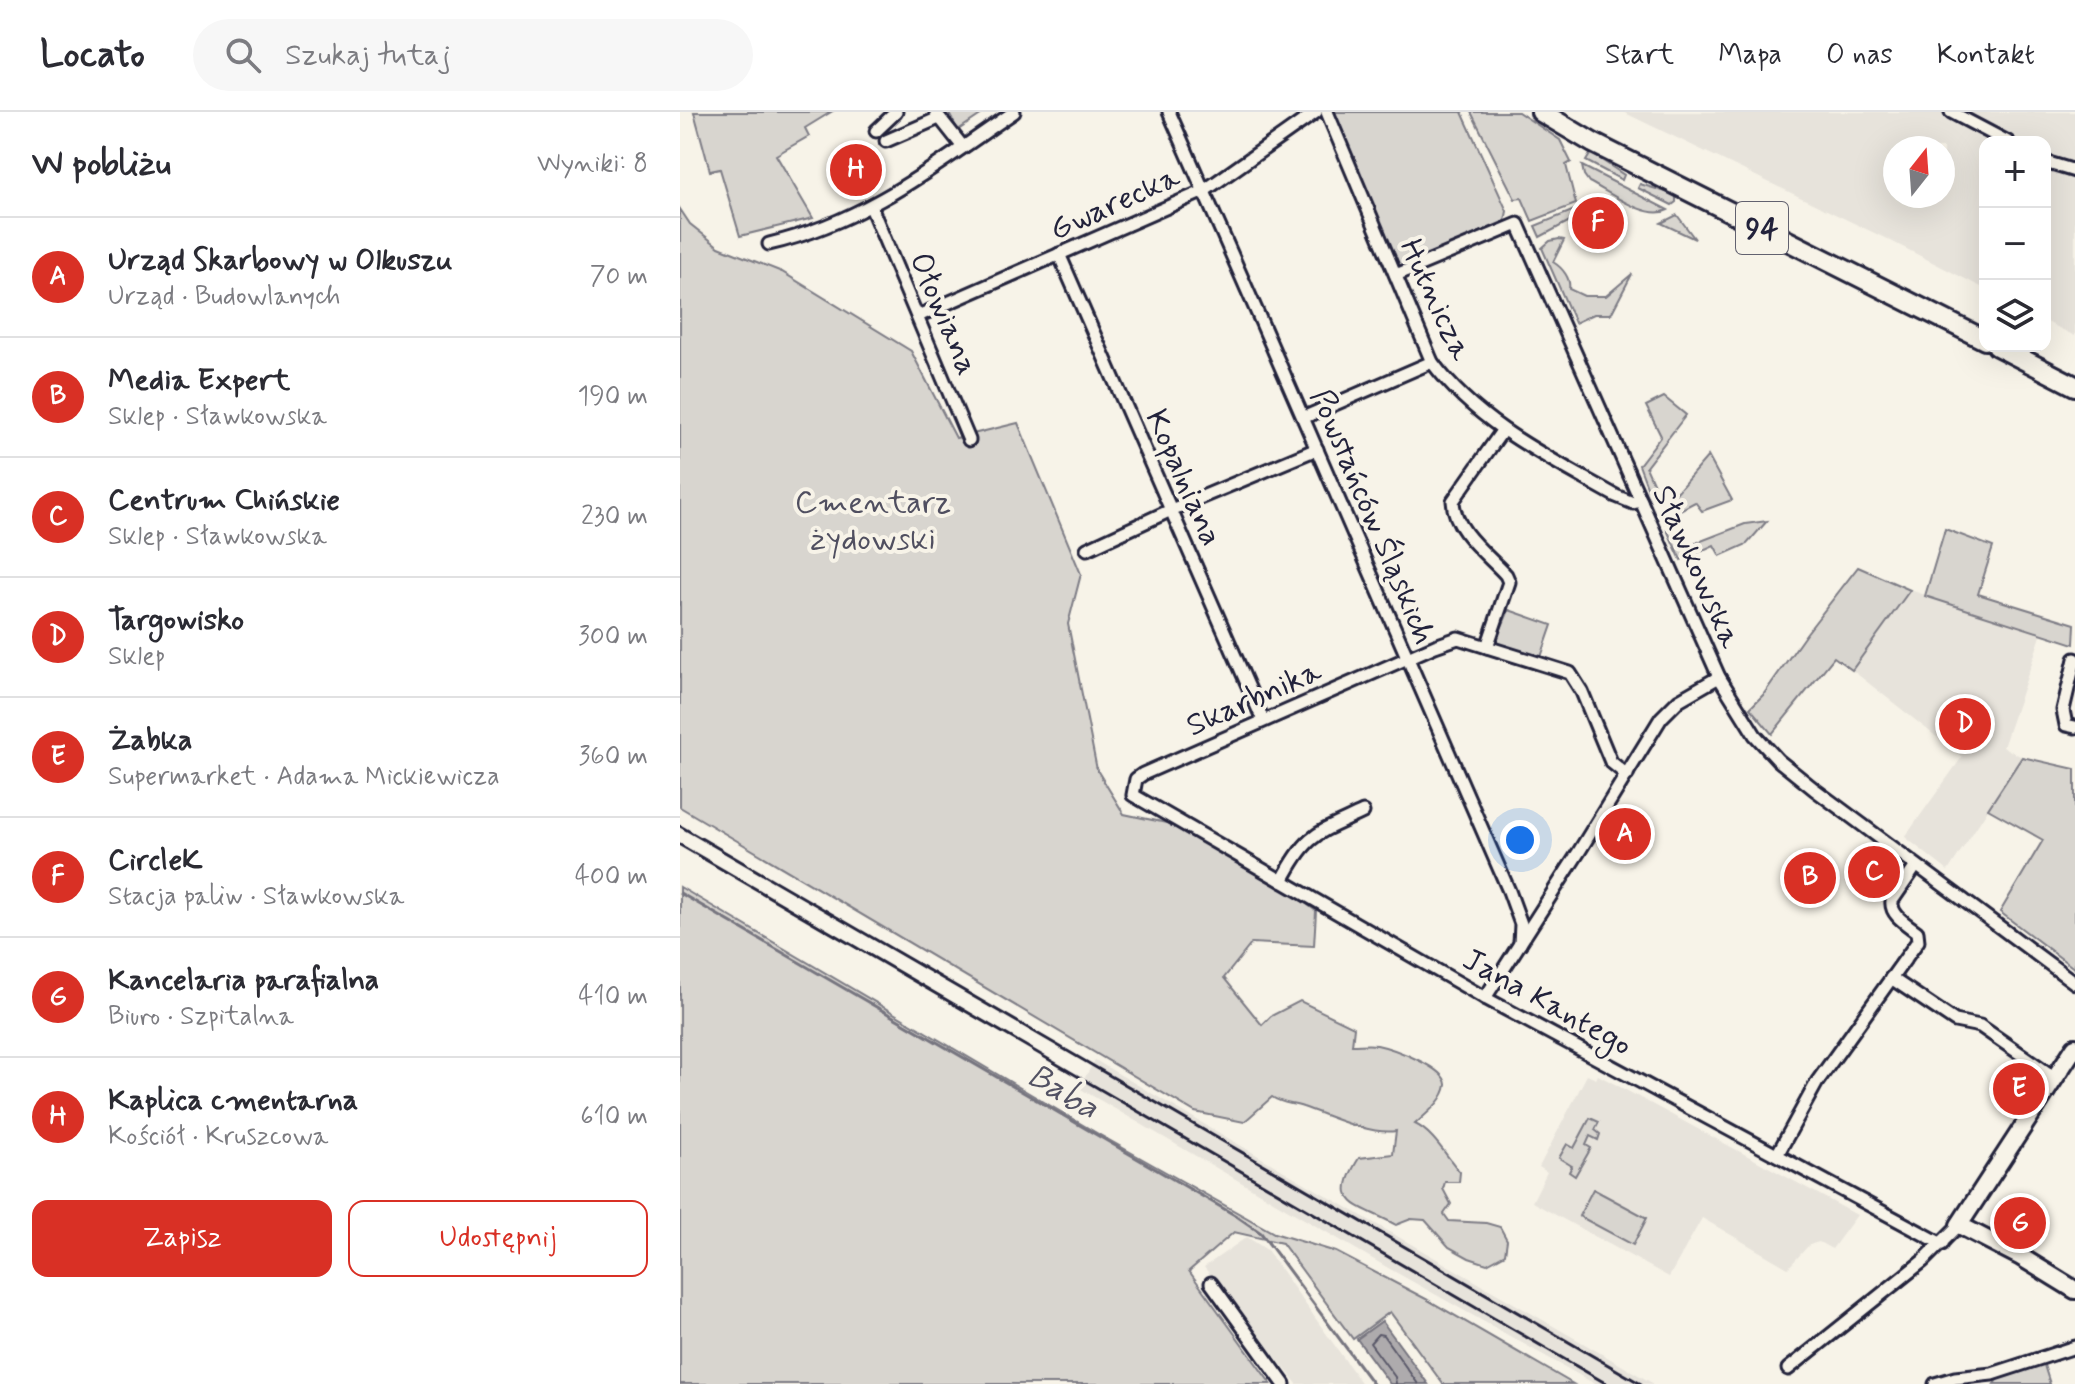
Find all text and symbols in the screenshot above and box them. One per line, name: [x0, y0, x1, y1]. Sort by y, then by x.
search box: [193, 19, 753, 91]
text: Locato: [40, 31, 145, 80]
icon: search: [221, 33, 265, 77]
text: Szukaj tutaj: [285, 36, 451, 75]
text: Start: [1605, 37, 1674, 74]
text: Mapa: [1718, 37, 1782, 74]
text: O nas: [1826, 37, 1893, 74]
text: Kontakt: [1937, 37, 2035, 74]
north arrow: [1883, 136, 1955, 208]
map controls: [1979, 136, 2051, 352]
button: +: [1979, 136, 2051, 208]
pin: H: [830, 140, 882, 200]
text: W pobliżu: [32, 142, 171, 187]
text: Wyniki: 8: [537, 147, 648, 181]
street label: Gwarecka: [1043, 156, 1187, 251]
pin: F: [1572, 193, 1624, 253]
road number: 94: [1736, 202, 1788, 254]
button: −: [1979, 208, 2051, 280]
street label: Hutnicza: [1389, 232, 1482, 368]
text: Urząd Skarbowy w Olkuszu: [108, 241, 453, 280]
street label: Ołowiana: [899, 246, 988, 381]
text: A: [49, 260, 67, 294]
text: 70 m: [590, 260, 648, 294]
text: Urząd · Budowlanych: [108, 280, 341, 314]
button: layers: [1979, 280, 2051, 352]
text: Media Expert: [108, 361, 290, 400]
text: B: [50, 380, 66, 414]
text: 190 m: [578, 380, 648, 414]
street label: Powstańców Śląskich: [1299, 383, 1445, 651]
text: Sklep · Sławkowska: [108, 400, 327, 434]
street label: Kopalniana: [1135, 403, 1232, 553]
street label: Sławkowska: [1642, 479, 1751, 656]
text: Centrum Chińskie: [108, 481, 340, 520]
park label: Cmentarz żydowski: [795, 482, 951, 561]
text: C: [49, 500, 67, 534]
text: 230 m: [581, 500, 648, 534]
text: Sklep · Sławkowska: [108, 520, 327, 554]
text: Targowisko: [108, 601, 244, 640]
text: D: [49, 620, 67, 654]
text: 300 m: [578, 620, 648, 654]
text: Sklep: [108, 640, 166, 674]
street label: Skarbnika: [1180, 650, 1329, 747]
pin: D: [1939, 694, 1991, 754]
text: Żabka: [108, 721, 192, 760]
text: E: [50, 740, 66, 774]
text: 360 m: [579, 740, 648, 774]
text: Supermarket · Adama Mickiewicza: [108, 760, 500, 794]
pin: A: [1599, 804, 1651, 864]
your location: [1500, 820, 1540, 860]
text: CircleK: [108, 841, 202, 880]
pin: C: [1848, 842, 1900, 902]
pin: B: [1784, 848, 1836, 908]
text: F: [51, 860, 65, 894]
text: 400 m: [575, 860, 648, 894]
text: Stacja paliw · Sławkowska: [108, 880, 404, 914]
street label: Jana Kantego: [1454, 939, 1639, 1068]
text: Kancelaria parafialna: [108, 961, 379, 1000]
text: G: [49, 980, 67, 1014]
text: 410 m: [578, 980, 648, 1014]
text: Biuro · Szpitalna: [108, 1000, 294, 1034]
water label: Baba: [1019, 1054, 1107, 1131]
pin: E: [1993, 1059, 2045, 1119]
text: Kaplica cmentarna: [108, 1081, 358, 1120]
text: H: [50, 1100, 66, 1134]
text: 610 m: [580, 1100, 648, 1134]
text: Kościół · Kruszcowa: [108, 1120, 328, 1154]
pin: G: [1994, 1193, 2046, 1253]
button: Zapisz: [32, 1200, 332, 1277]
button: Udostępnij: [348, 1200, 648, 1277]

